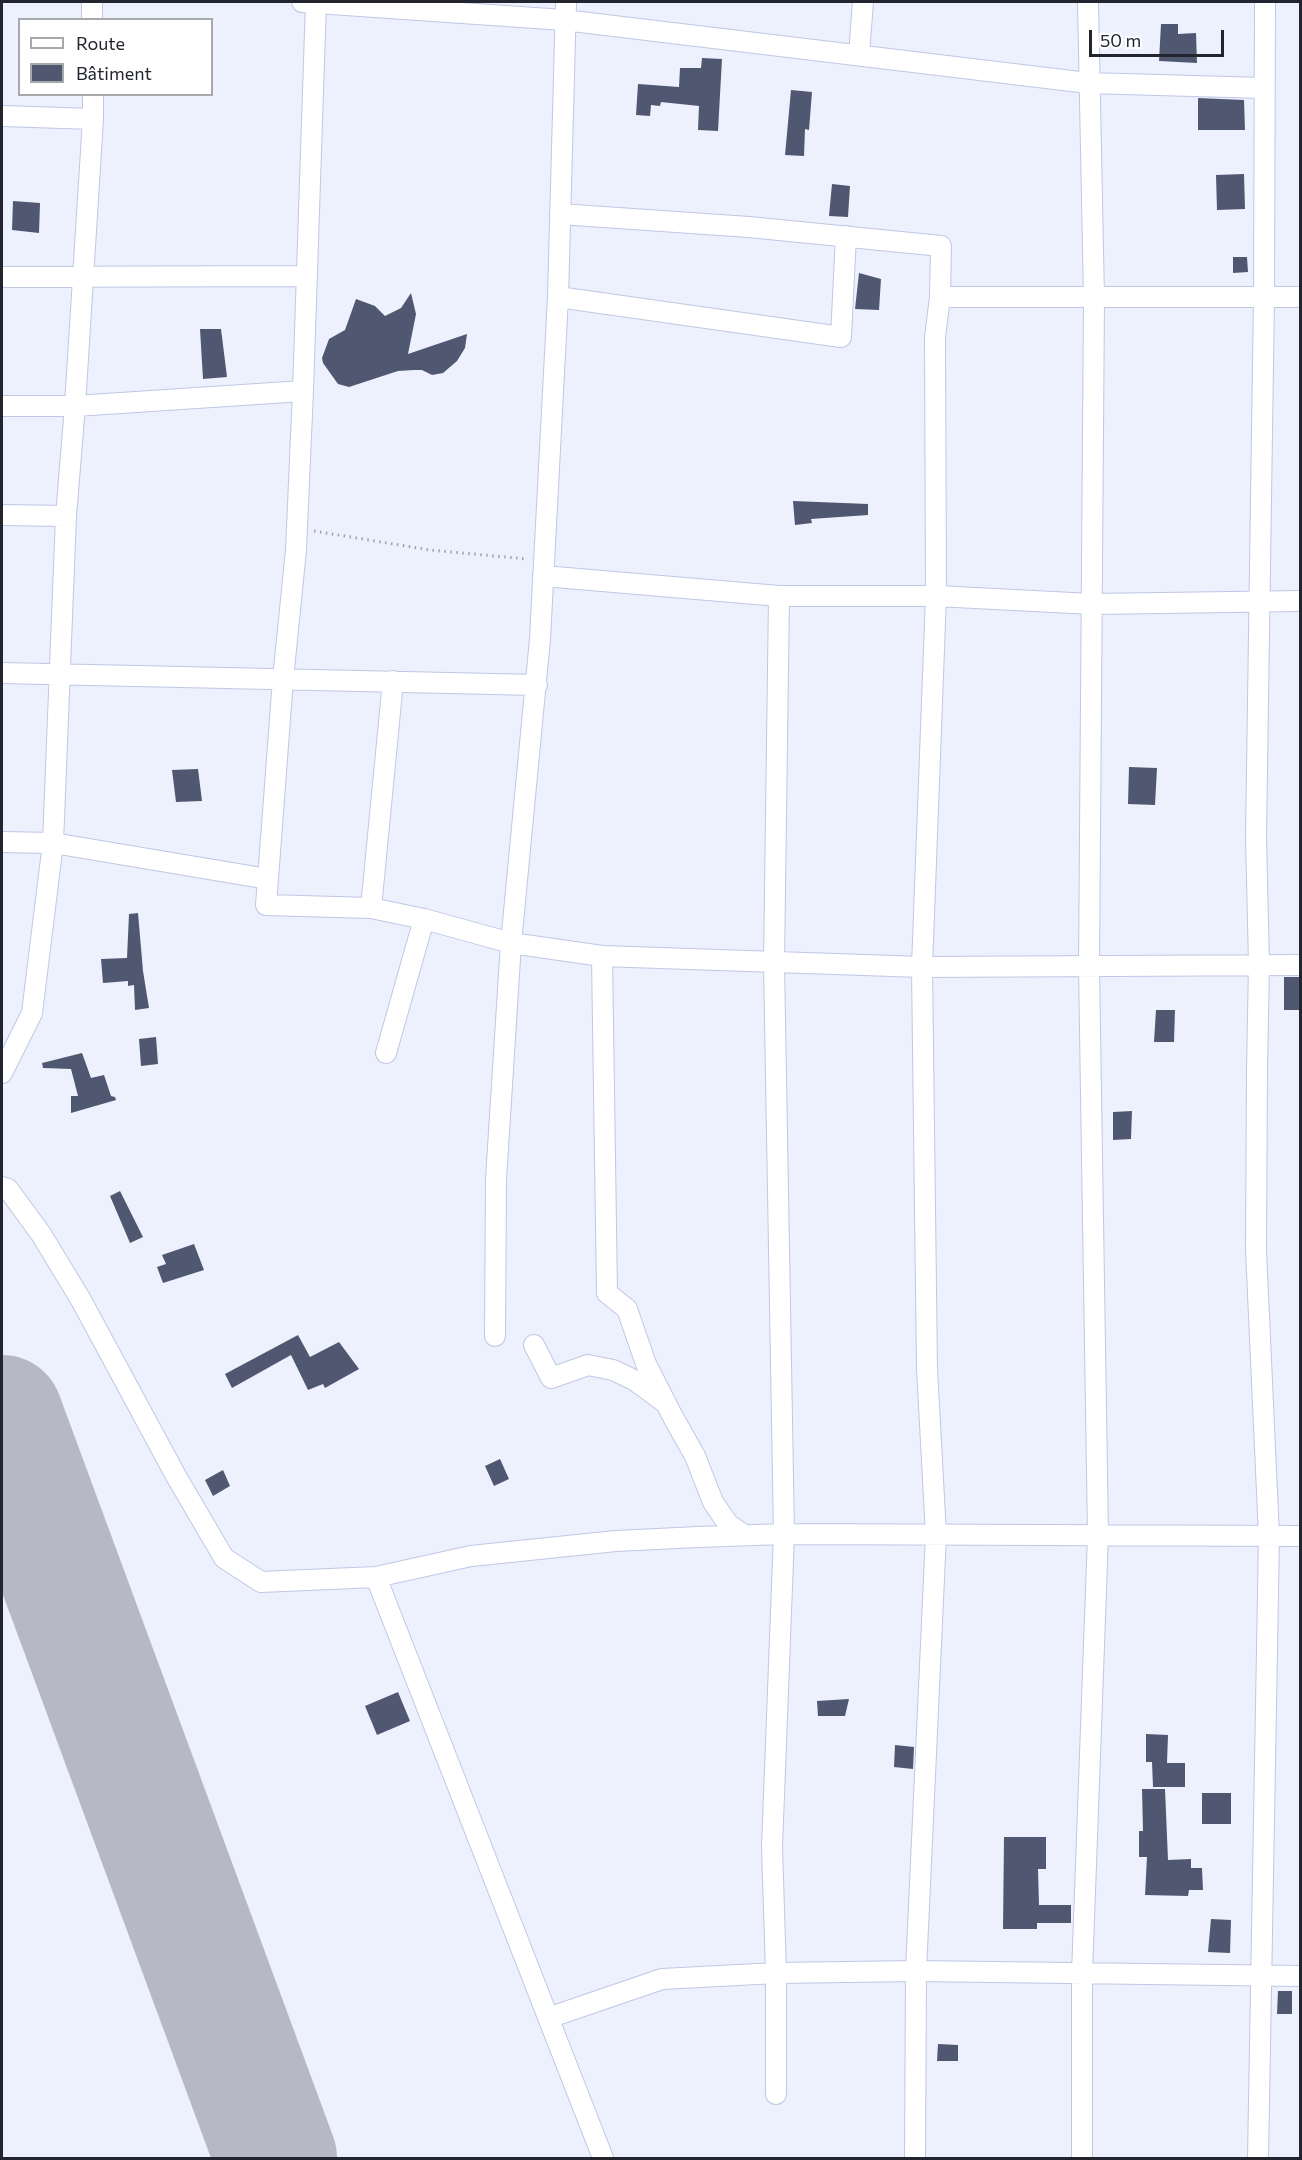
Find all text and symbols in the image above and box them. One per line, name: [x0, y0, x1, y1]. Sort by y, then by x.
legend: [18, 18, 213, 96]
scale bar: [1092, 18, 1227, 56]
text: 50 m: [1100, 29, 1141, 51]
text: Route: [76, 32, 125, 54]
text: Bâtiment: [76, 62, 152, 84]

